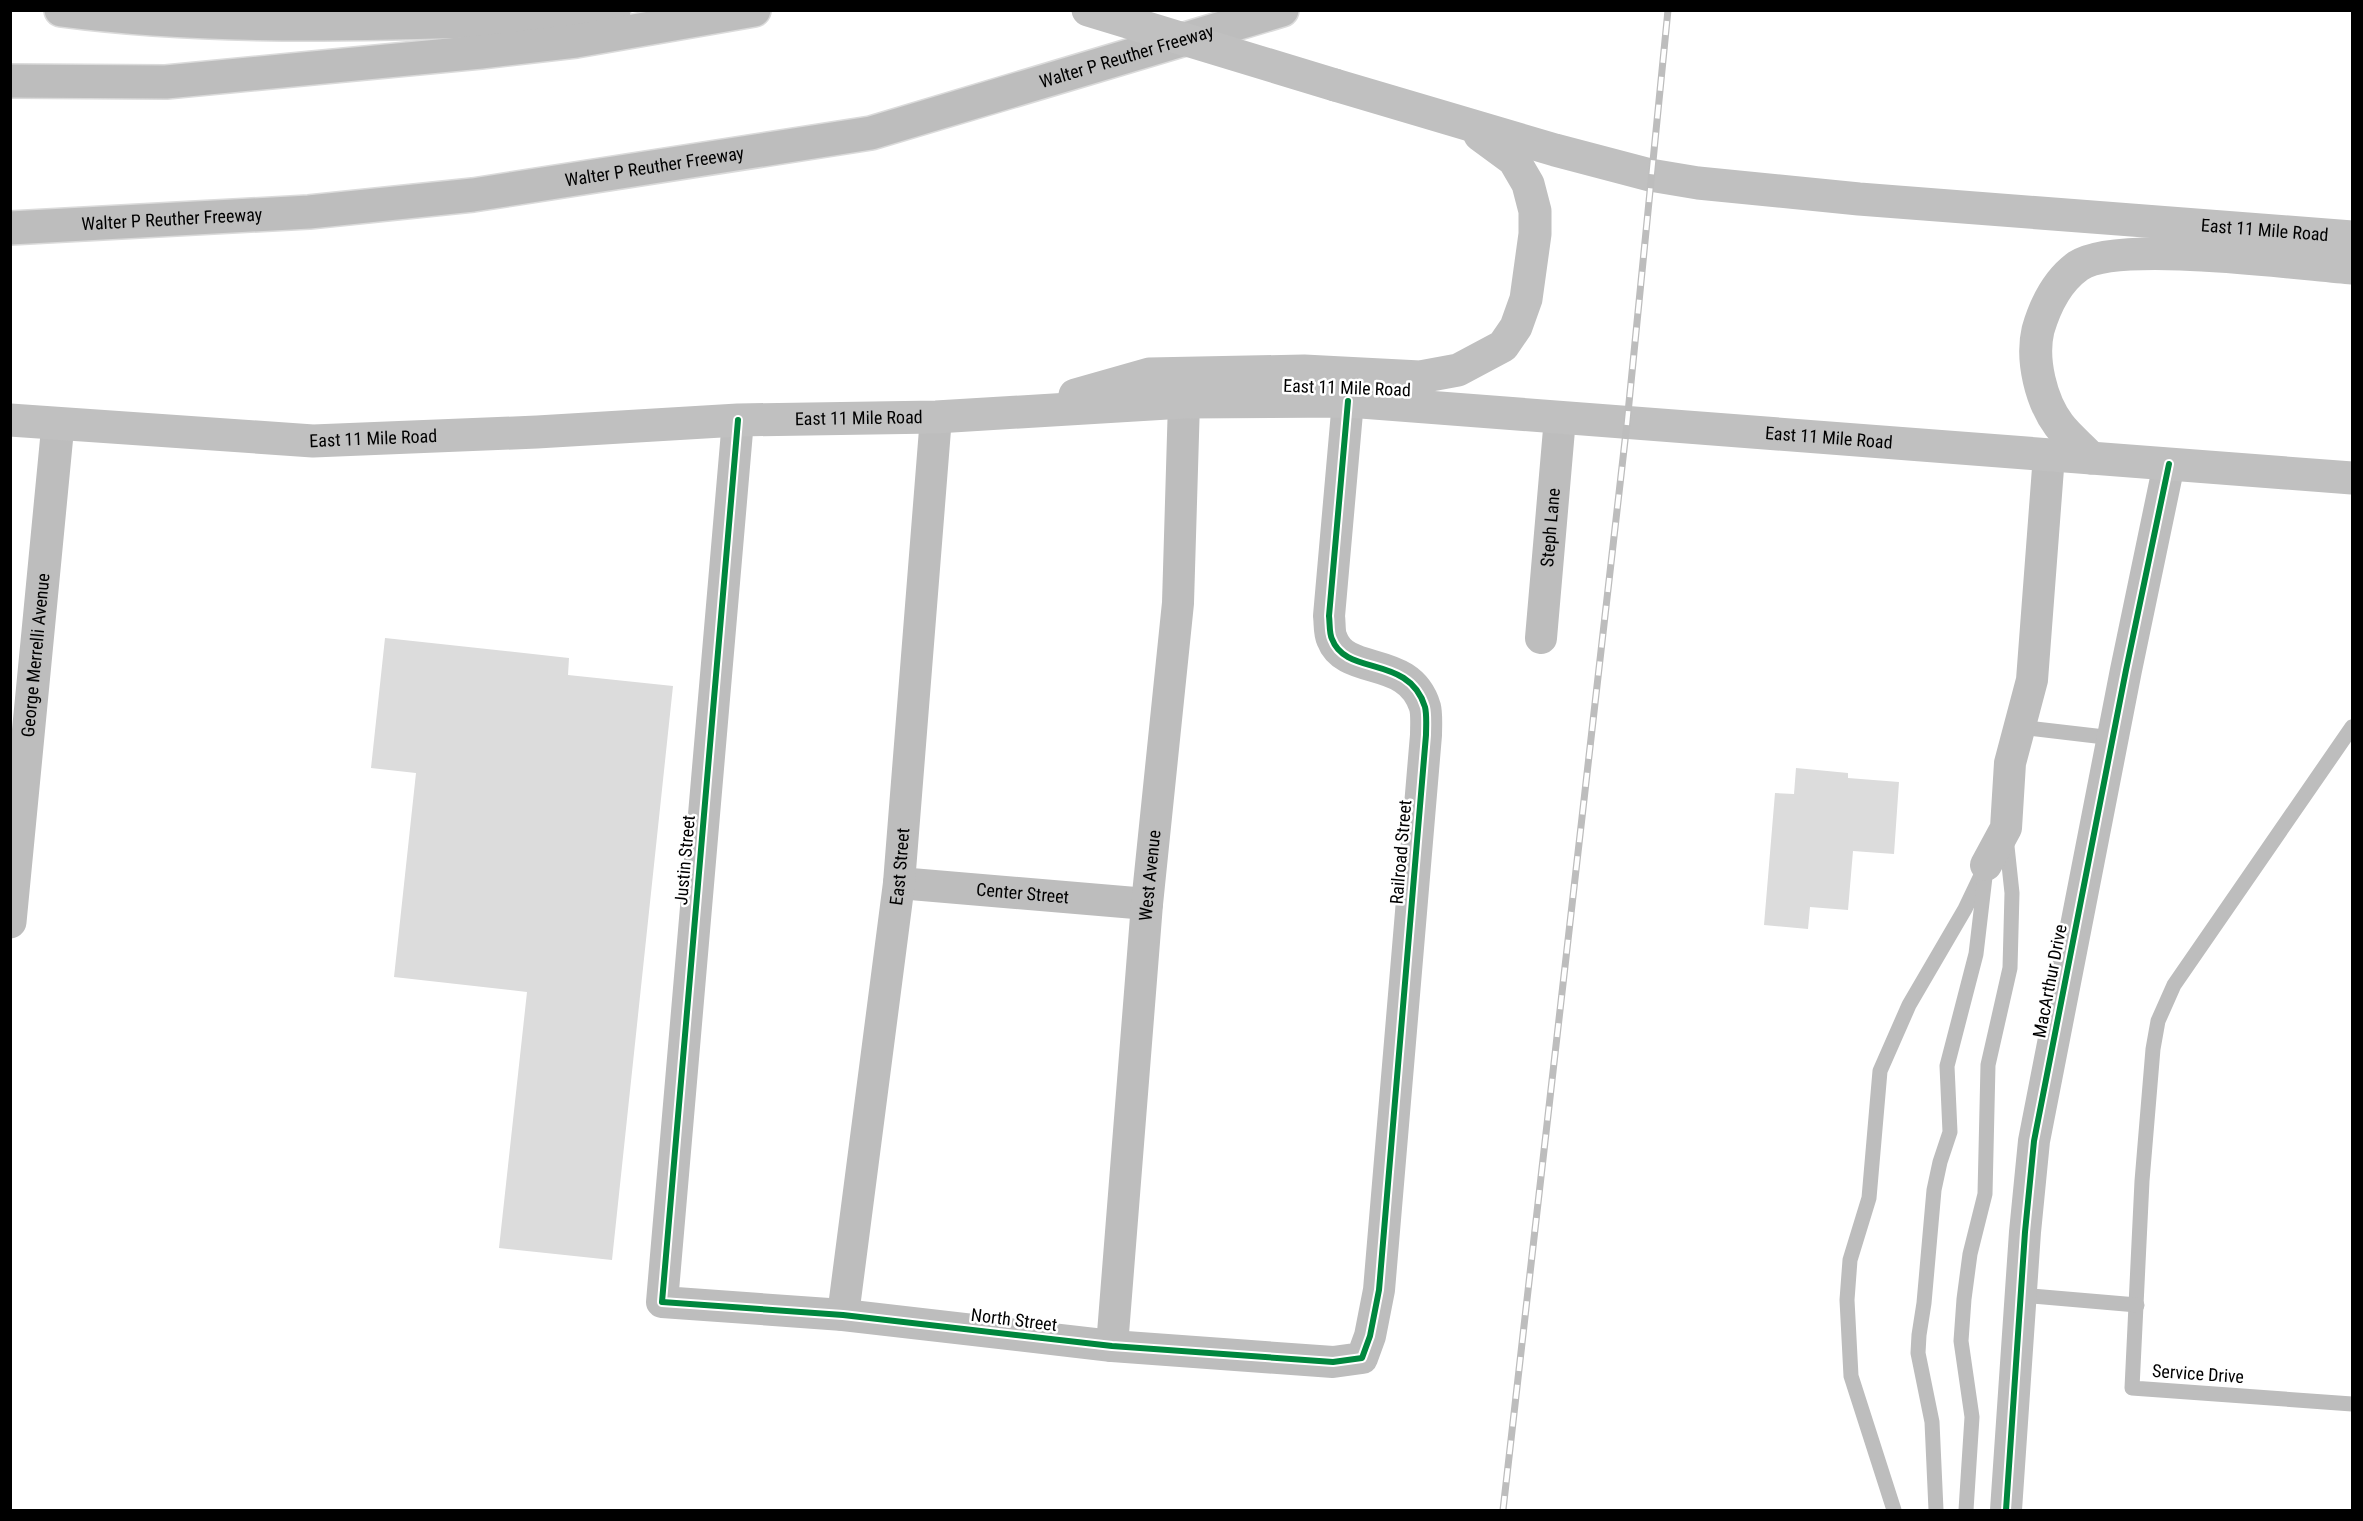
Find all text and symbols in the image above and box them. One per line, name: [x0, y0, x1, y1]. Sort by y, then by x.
street label: Walter P Reuther Freeway: [1037, 20, 1217, 92]
street label: Walter P Reuther Freeway: [563, 142, 746, 191]
street label: Walter P Reuther Freeway: [81, 204, 263, 234]
street label: East 11 Mile Road: [2200, 214, 2329, 245]
street label: East 11 Mile Road: [1283, 375, 1411, 400]
street label: East 11 Mile Road: [795, 406, 923, 429]
street label: East 11 Mile Road: [1764, 422, 1893, 453]
street label: East 11 Mile Road: [309, 425, 437, 451]
street label: Steph Lane: [1536, 487, 1564, 568]
street label: George Merrelli Avenue: [17, 572, 54, 738]
street label: Railroad Street: [1385, 799, 1416, 905]
street label: Justin Street: [670, 814, 699, 906]
street label: East Street: [885, 827, 913, 906]
street label: West Avenue: [1135, 829, 1165, 922]
street label: Center Street: [975, 879, 1070, 907]
street label: MacArthur Drive: [2028, 922, 2071, 1039]
street label: North Street: [970, 1304, 1058, 1335]
street label: Service Drive: [2151, 1360, 2245, 1387]

